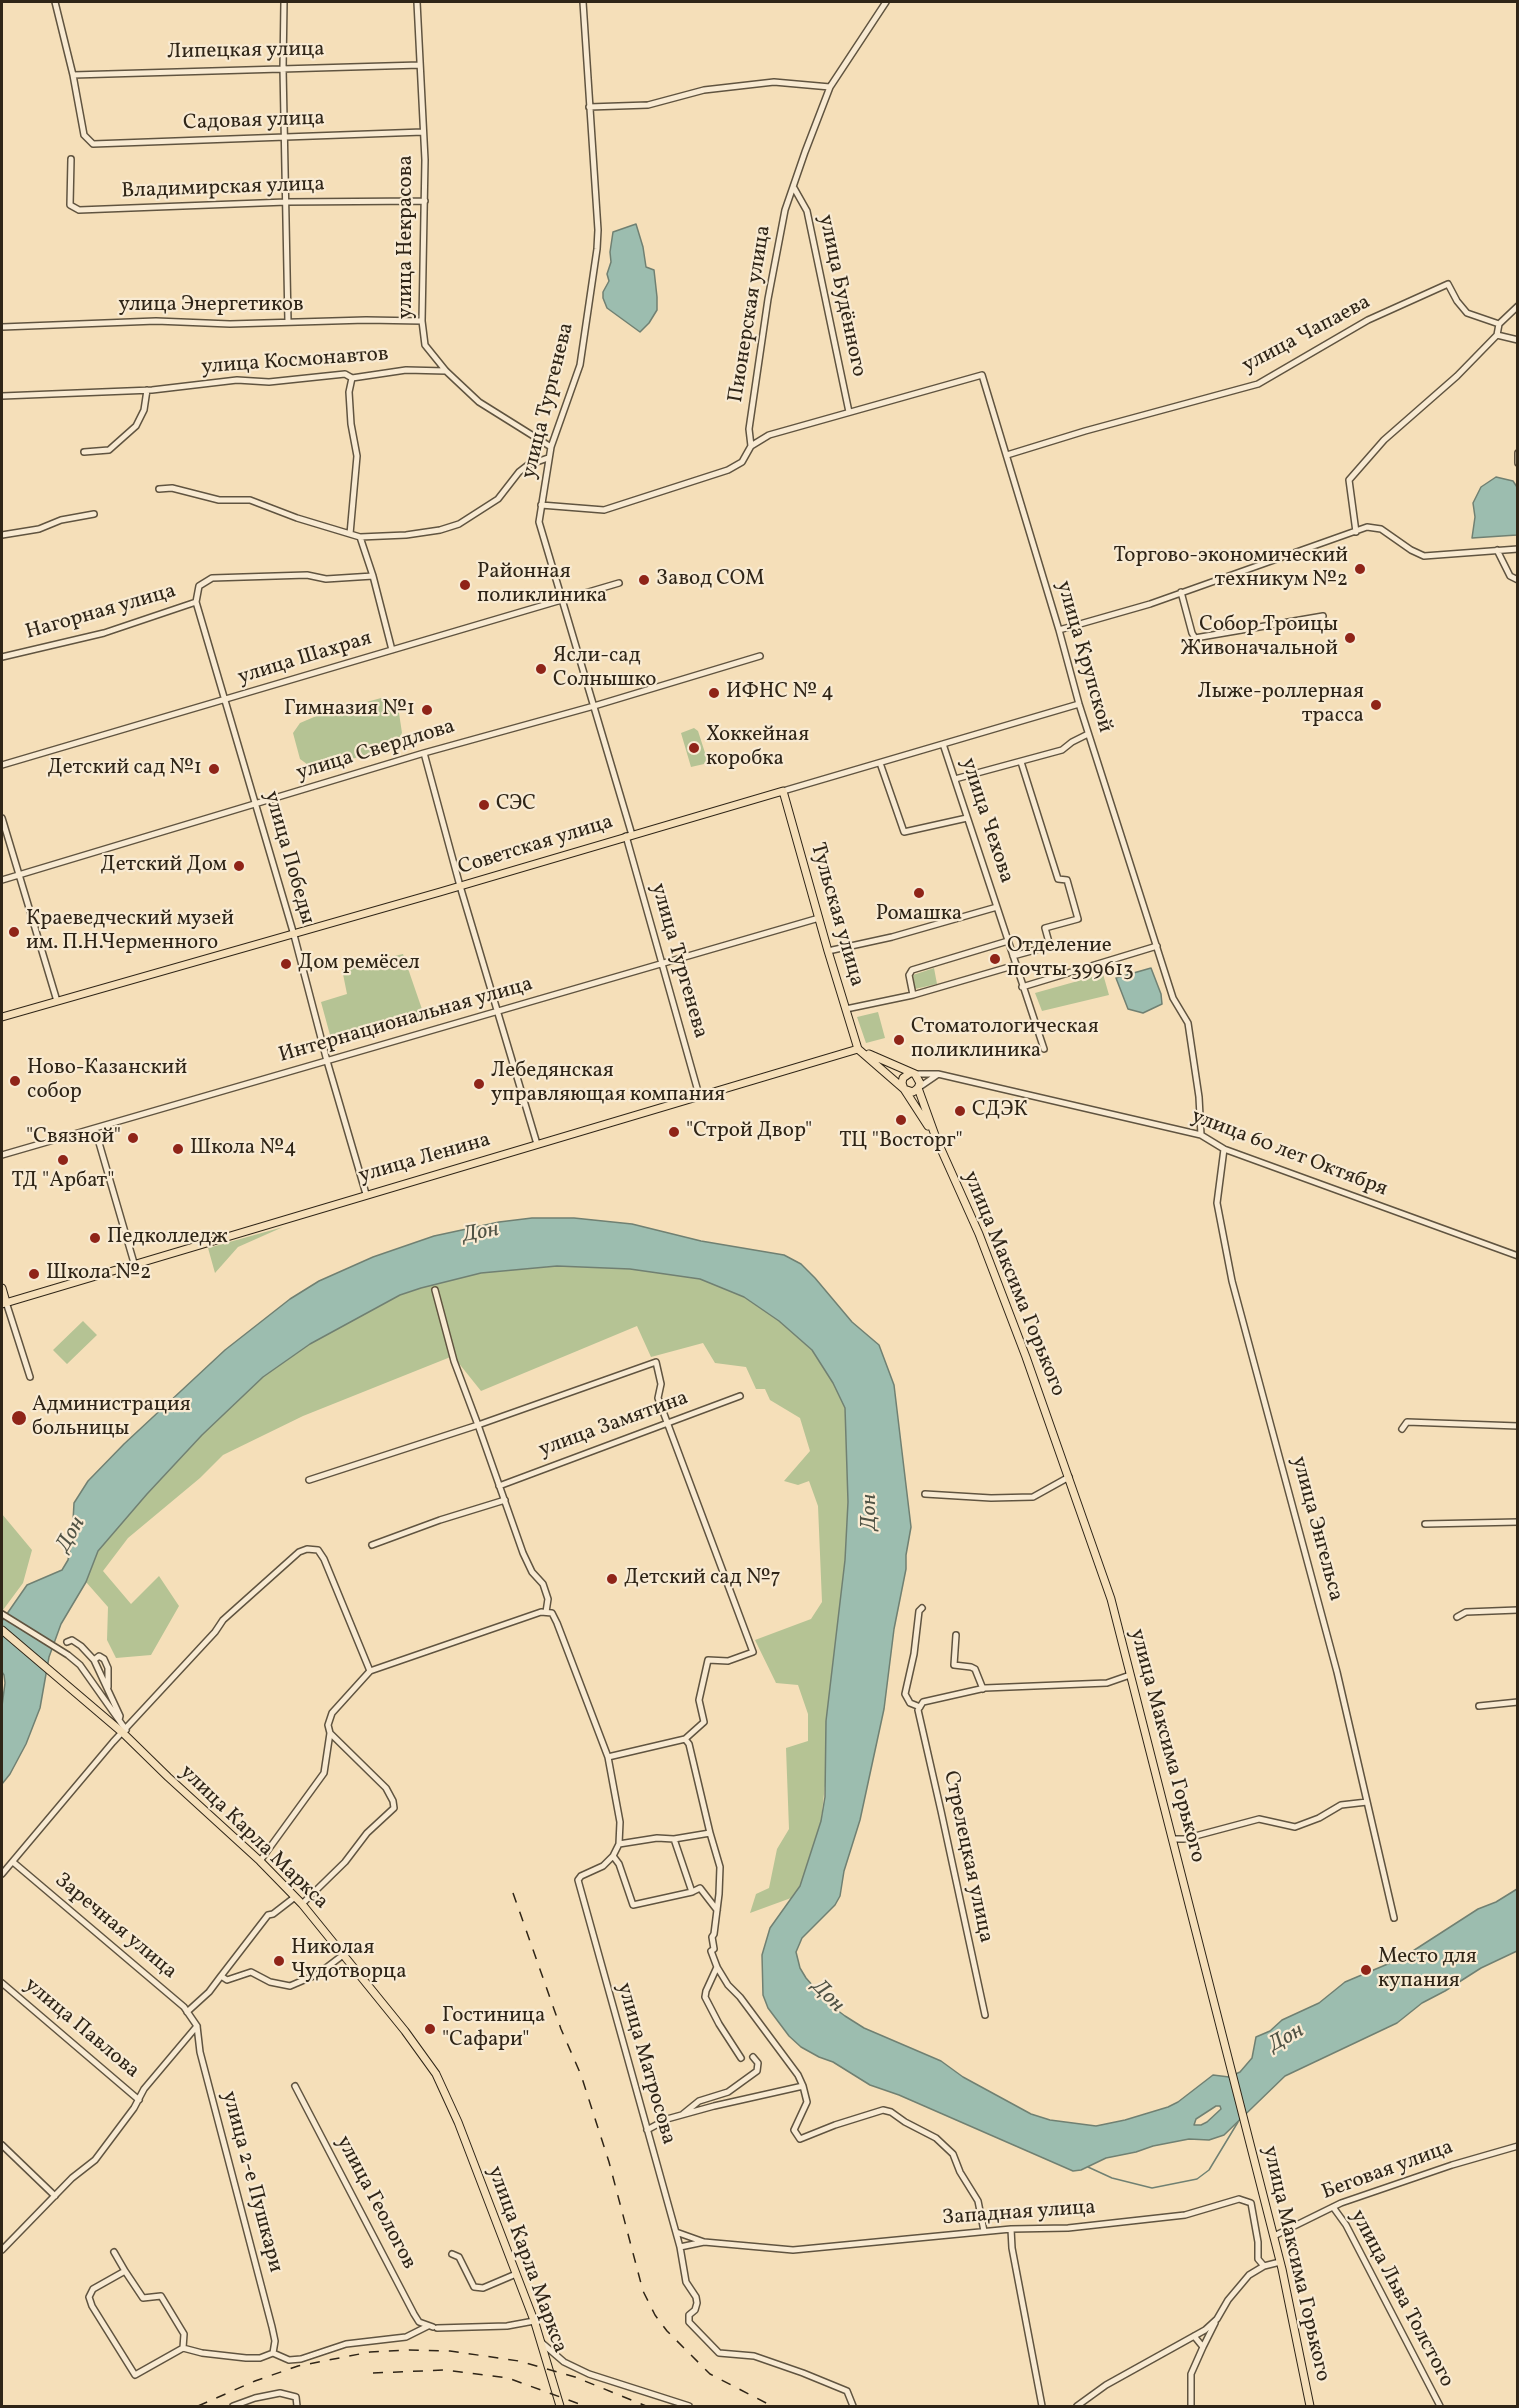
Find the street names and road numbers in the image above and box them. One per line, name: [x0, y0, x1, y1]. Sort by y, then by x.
street label: Липецкая улица: [167, 38, 325, 66]
street label: Садовая улица: [183, 107, 325, 137]
street label: улица Некрасова: [394, 155, 420, 319]
street label: Владимирская улица: [121, 173, 325, 205]
street label: улица Будённого: [812, 213, 870, 379]
street label: Пионерская улица: [725, 224, 777, 404]
street label: улица Чапаева: [1239, 291, 1375, 379]
street label: улица Энергетиков: [118, 293, 304, 319]
street label: улица Тургенева: [517, 320, 581, 482]
street label: улица Космонавтов: [201, 343, 389, 381]
street label: улица Крупской: [1049, 578, 1117, 736]
street label: Нагорная улица: [23, 579, 179, 647]
street label: улица Шахрая: [235, 627, 375, 691]
street label: улица Свердлова: [294, 715, 458, 787]
street label: улица Чехова: [954, 755, 1018, 887]
street label: улица Победы: [257, 789, 319, 927]
street label: Советская улица: [456, 810, 616, 882]
street label: Тульская улица: [803, 840, 869, 990]
street label: улица Тургенева: [644, 881, 712, 1041]
street label: Интернациональная улица: [276, 973, 536, 1069]
street label: улица 60 лет Октября: [1187, 1105, 1391, 1203]
street label: улица Ленина: [356, 1128, 494, 1190]
street label: улица Максима Горького: [956, 1168, 1070, 1400]
street label: улица Замятина: [536, 1386, 692, 1464]
street label: улица Энгельса: [1285, 1454, 1347, 1604]
street label: улица Максима Горького: [1123, 1627, 1209, 1865]
street label: улица Карла Маркса: [173, 1761, 333, 1915]
street label: Стрелецкая улица: [936, 1769, 998, 1945]
street label: Заречная улица: [49, 1869, 181, 1985]
street label: улица Павлова: [18, 1973, 144, 2085]
street label: улица Матросова: [610, 1980, 680, 2148]
street label: улица 2-е Пушкари: [215, 2089, 287, 2275]
street label: улица Геологов: [329, 2132, 421, 2274]
street label: Беговая улица: [1319, 2136, 1457, 2206]
street label: улица Максима Горького: [1256, 2144, 1334, 2384]
street label: улица Карла Маркса: [480, 2163, 572, 2357]
street label: Западная улица: [941, 2196, 1097, 2232]
street label: улица Льва Толстого: [1344, 2206, 1458, 2392]

